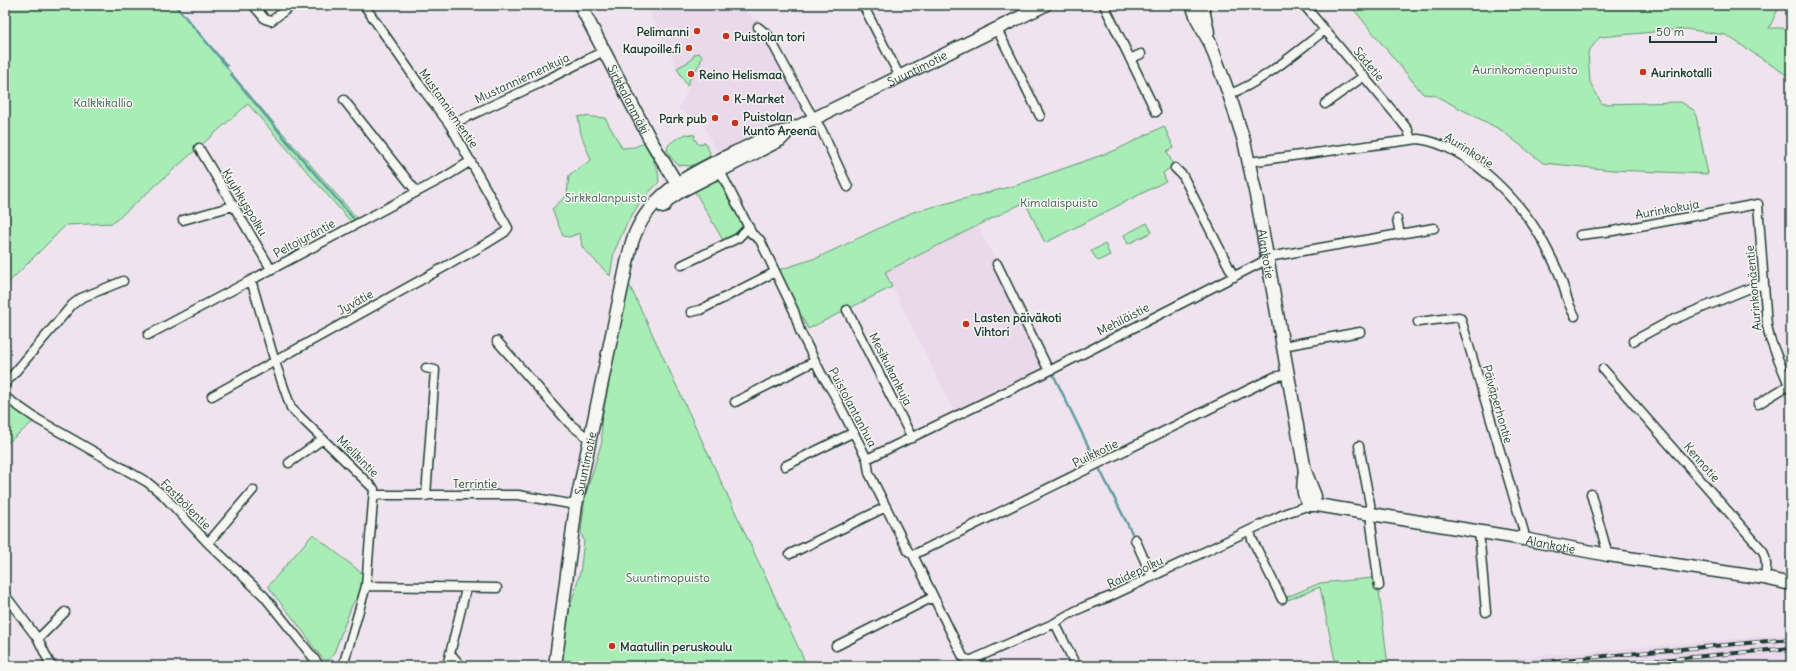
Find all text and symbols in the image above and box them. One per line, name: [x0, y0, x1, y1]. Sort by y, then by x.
scale bar: [1650, 18, 1716, 44]
place label: Pelimanni: [636, 24, 689, 39]
text: 50 m: [1656, 24, 1685, 39]
marker: Pelimanni: [692, 26, 702, 36]
place label: Puistolan tori: [734, 29, 805, 44]
marker: Puistolan tori: [721, 31, 731, 41]
place label: Kaupoille.fi: [623, 41, 681, 57]
marker: Kaupoille.fi: [684, 43, 694, 53]
street label: Sädetie: [1350, 44, 1388, 84]
street label: Suuntimotie: [885, 47, 949, 89]
street label: Mustanniemenkuja: [472, 49, 572, 106]
street label: Sirkkalanmäki: [605, 62, 653, 136]
park label: Aurinkomäenpuisto: [1472, 62, 1578, 77]
place label: Aurinkotalli: [1651, 65, 1712, 80]
street label: Mustanniementie: [416, 66, 482, 150]
place label: Reino Helismaa: [699, 67, 782, 82]
marker: Aurinkotalli: [1638, 67, 1648, 77]
marker: Reino Helismaa: [686, 69, 696, 79]
place label: K-Market: [734, 91, 785, 106]
marker: K-Market: [721, 93, 731, 103]
park label: Kalkkikallio: [73, 95, 133, 110]
place label: Puistolan Kunto Areena: [743, 109, 817, 138]
place label: Park pub: [659, 111, 707, 127]
marker: Park pub: [710, 113, 720, 123]
marker: Puistolan Kunto Areena: [730, 118, 740, 128]
street label: Aurinkotie: [1442, 129, 1496, 171]
street label: Kyyhkyspolku: [219, 166, 271, 238]
park label: Sirkkalanpuisto: [565, 190, 648, 205]
park label: Kimalaispuisto: [1020, 195, 1098, 210]
street label: Aurinkokuja: [1634, 196, 1700, 222]
street label: Peltojyräntie: [271, 215, 337, 261]
street label: Alankotie: [1255, 228, 1278, 280]
street label: Aurinkomäentie: [1742, 245, 1764, 331]
street label: Jyvätie: [334, 286, 376, 318]
street label: Mehiläistie: [1094, 299, 1152, 339]
place label: Lasten päiväkoti Vihtori: [974, 310, 1062, 339]
marker: Lasten päiväkoti Vihtori: [961, 319, 971, 329]
street label: Mesikukankuja: [866, 330, 916, 408]
street label: Päiväperhontie: [1480, 363, 1516, 445]
street label: Puistolantanhua: [826, 365, 880, 450]
street label: Suuntimotie: [571, 430, 599, 496]
street label: Mielikintie: [334, 432, 382, 480]
street label: Puikkotie: [1070, 436, 1120, 470]
street label: Kennotie: [1681, 439, 1723, 485]
street label: Fastbölentie: [158, 476, 214, 532]
street label: Terrintie: [453, 476, 497, 491]
street label: Alankotie: [1525, 532, 1577, 556]
street label: Raidepolku: [1105, 553, 1165, 591]
park label: Suuntimopuisto: [626, 570, 710, 585]
place label: Maatullin peruskoulu: [620, 639, 732, 655]
marker: Maatullin peruskoulu: [607, 641, 617, 651]

